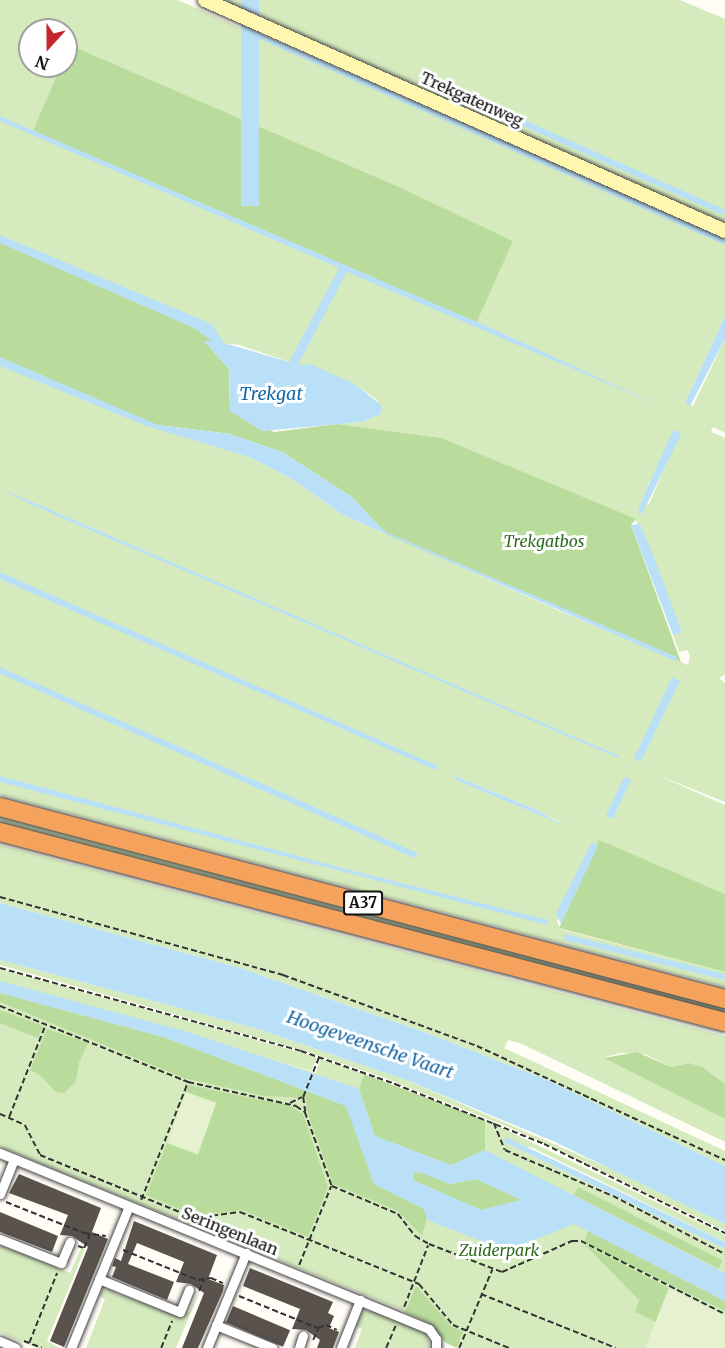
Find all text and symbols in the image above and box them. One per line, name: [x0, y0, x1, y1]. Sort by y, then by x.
north arrow: [18, 18, 78, 78]
text: N: [33, 51, 52, 75]
street label: Trekgatenweg: [418, 68, 526, 130]
water label: Trekgat: [239, 383, 303, 405]
park label: Trekgatbos: [504, 531, 584, 551]
road number: A37: [342, 891, 384, 915]
water label: Hoogeveensche Vaart: [284, 1006, 456, 1084]
street label: Seringenlaan: [179, 1203, 281, 1259]
park label: Zuiderpark: [459, 1240, 539, 1260]

